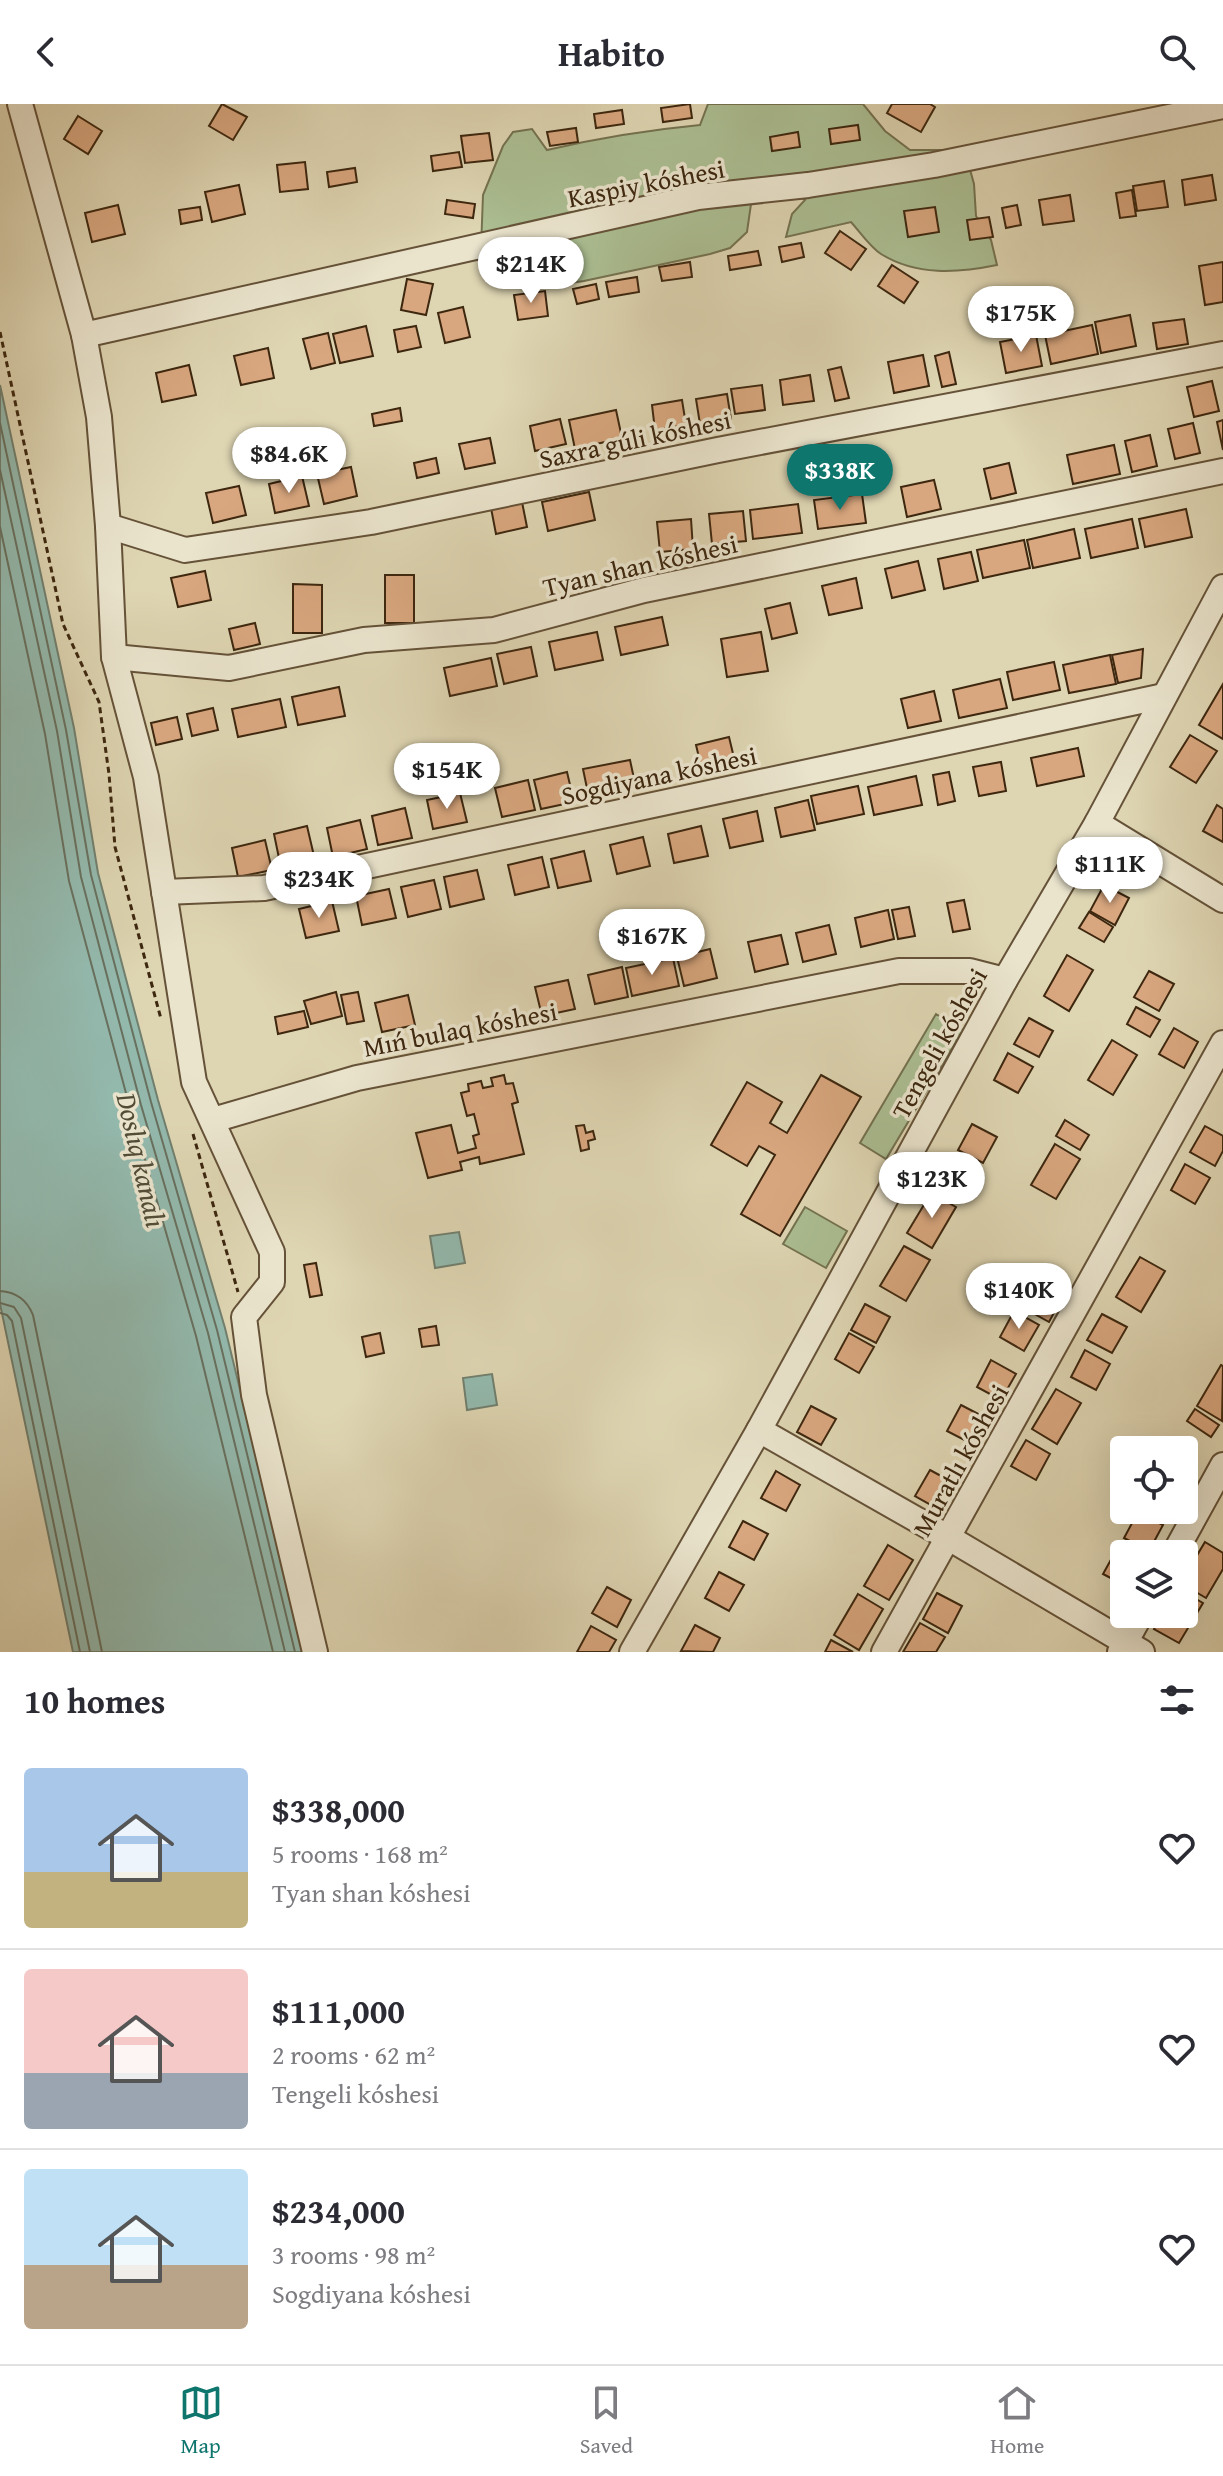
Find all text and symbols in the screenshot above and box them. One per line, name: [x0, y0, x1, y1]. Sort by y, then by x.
text: Habito: [558, 26, 665, 79]
icon: back: [24, 30, 68, 74]
icon: search: [1155, 30, 1199, 74]
street label: Kaspiy kóshesi: [564, 149, 728, 217]
pin: $214K: [475, 237, 587, 305]
text: $214K: [496, 243, 566, 282]
pin: $175K: [965, 286, 1077, 354]
text: $175K: [986, 292, 1056, 331]
street label: Saxra gúli kóshesi: [535, 400, 735, 478]
pin: $84.6K: [224, 427, 354, 495]
text: $84.6K: [250, 433, 328, 472]
pin: $338K: [784, 444, 896, 512]
text: $338K: [805, 450, 875, 489]
street label: Tyan shan kóshesi: [539, 524, 741, 606]
street label: Sogdiyana kóshesi: [558, 735, 760, 815]
pin: $154K: [391, 743, 503, 811]
text: $154K: [412, 749, 482, 788]
pin: $111K: [1054, 837, 1166, 905]
text: $111K: [1075, 843, 1145, 882]
pin: $234K: [263, 852, 375, 920]
text: $234K: [284, 858, 354, 897]
pin: $167K: [596, 909, 708, 977]
text: $167K: [617, 915, 687, 954]
street label: Tengeli kóshesi: [881, 960, 997, 1126]
street label: Mıń bulaq kóshesi: [360, 991, 560, 1067]
water label: Doslıq kanalı: [106, 1088, 177, 1231]
pin: $123K: [876, 1152, 988, 1220]
text: $123K: [897, 1158, 967, 1197]
pin: $140K: [963, 1263, 1075, 1331]
text: $140K: [984, 1269, 1054, 1308]
street label: Muratlı kóshesi: [902, 1377, 1018, 1543]
map controls: [1110, 1436, 1198, 1628]
button: locate: [1110, 1436, 1198, 1524]
button: layers: [1110, 1540, 1198, 1628]
text: 10 homes: [24, 1676, 165, 1725]
icon: filters: [1155, 1678, 1199, 1722]
text: $338,000: [272, 1785, 405, 1834]
icon: home: [88, 1800, 184, 1896]
icon: heart: [1155, 1826, 1199, 1870]
text: 5 rooms · 168 m²: [272, 1834, 448, 1873]
text: Tyan shan kóshesi: [272, 1873, 471, 1912]
text: $111,000: [272, 1986, 405, 2035]
icon: home: [88, 2001, 184, 2097]
icon: heart: [1155, 2027, 1199, 2071]
text: 2 rooms · 62 m²: [272, 2035, 435, 2074]
text: Tengeli kóshesi: [272, 2074, 439, 2113]
text: $234,000: [272, 2186, 405, 2235]
icon: home: [88, 2201, 184, 2297]
icon: heart: [1155, 2227, 1199, 2271]
text: 3 rooms · 98 m²: [272, 2235, 435, 2274]
text: Sogdiyana kóshesi: [272, 2274, 471, 2313]
tab: Map: [179, 2381, 223, 2461]
tab: Saved: [580, 2381, 633, 2461]
tab: Home: [990, 2381, 1044, 2461]

